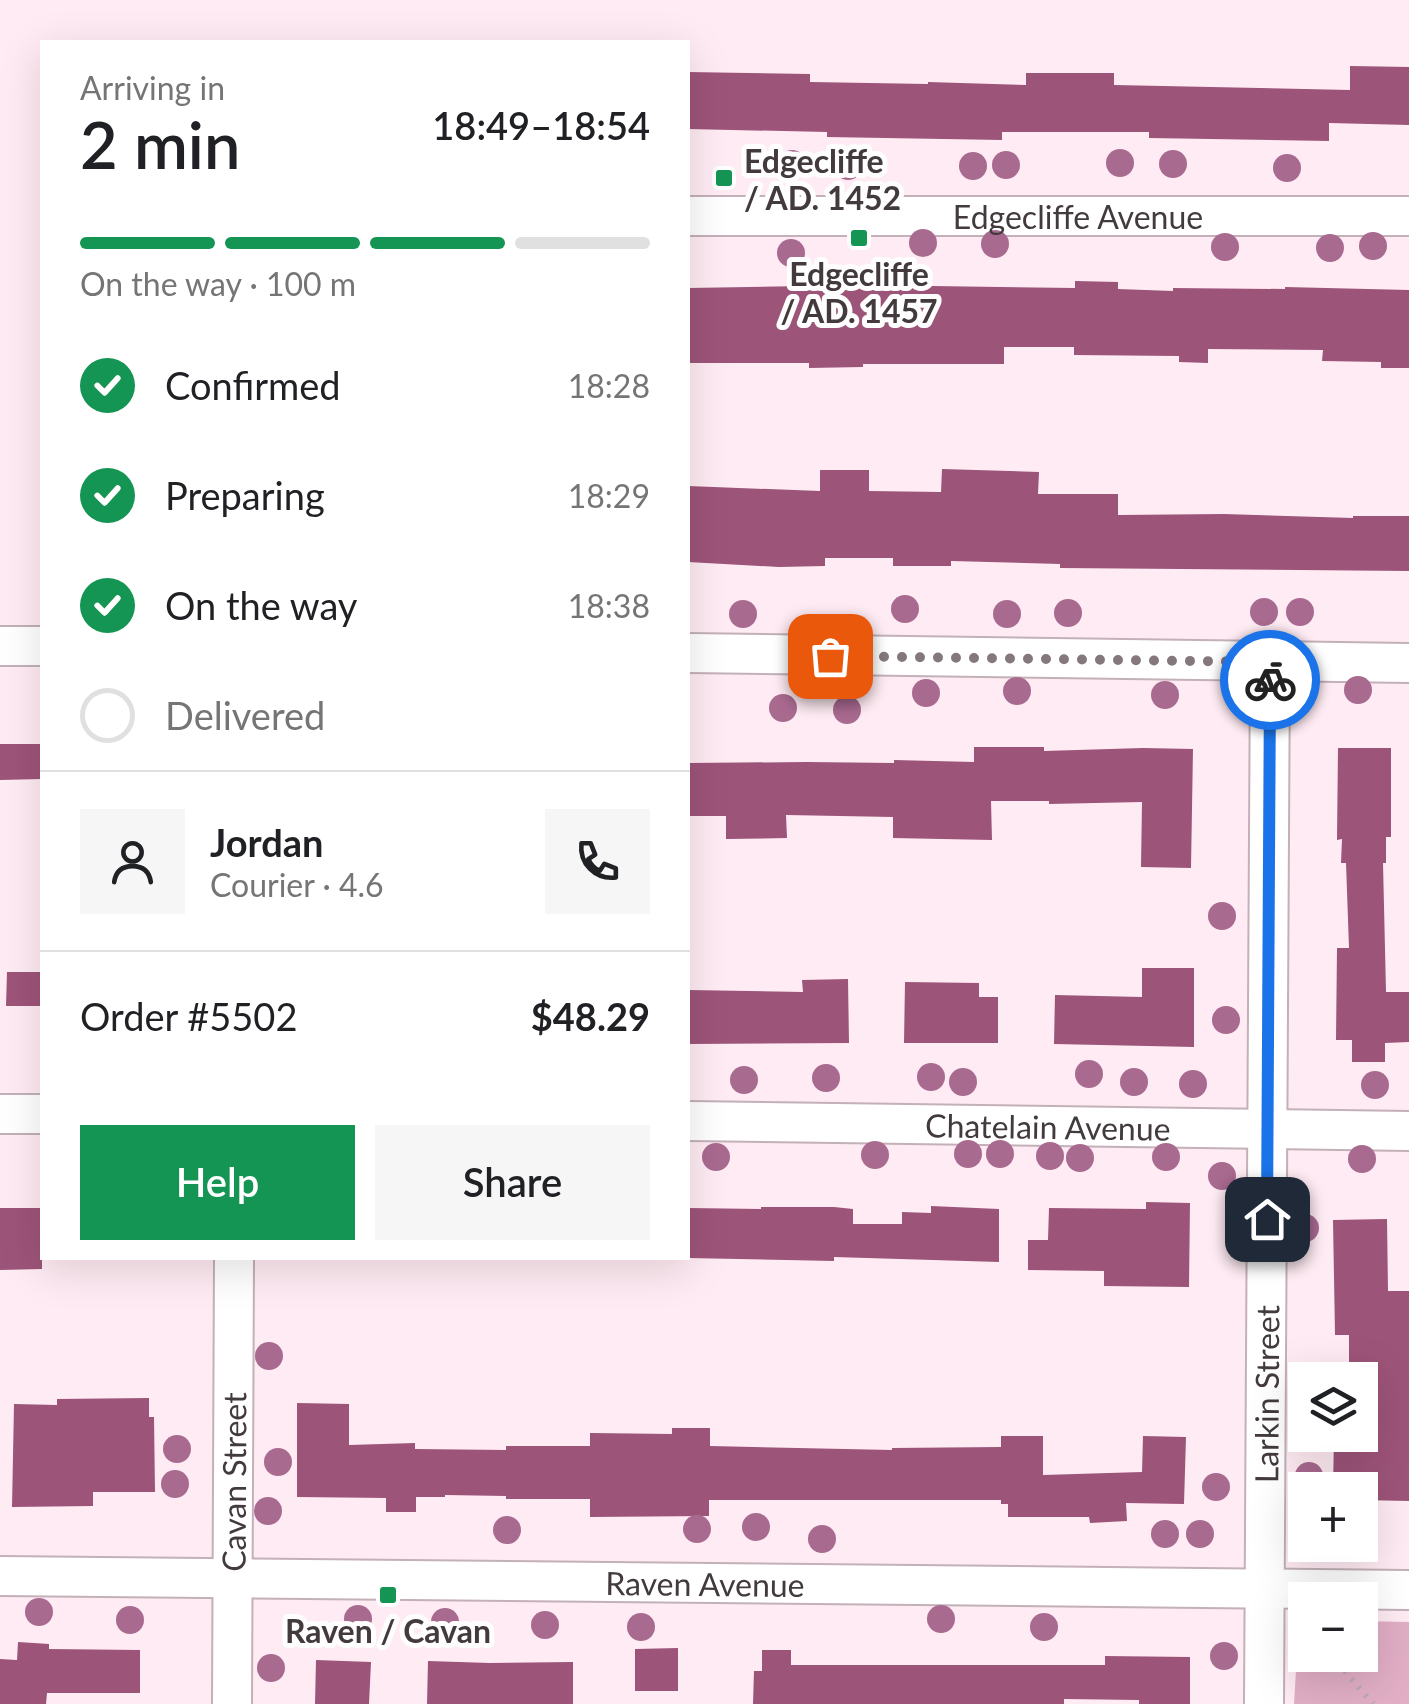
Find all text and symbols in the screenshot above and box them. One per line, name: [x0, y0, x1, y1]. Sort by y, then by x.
text: Arriving in: [80, 68, 225, 107]
text: 18:49–18:54: [432, 102, 650, 148]
text: 2 min: [80, 105, 240, 183]
place label: Edgecliffe / AD. 1452: [744, 141, 901, 217]
marker: Edgecliffe / AD. 1452: [713, 167, 735, 189]
street label: Edgecliffe Avenue: [953, 197, 1203, 236]
marker: Edgecliffe / AD. 1457: [848, 227, 870, 249]
place label: Edgecliffe / AD. 1457: [780, 254, 938, 330]
text: On the way · 100 m: [80, 264, 356, 303]
icon: check: [80, 358, 135, 413]
text: Confirmed: [165, 362, 341, 408]
text: 18:28: [568, 366, 650, 405]
icon: check: [80, 468, 135, 523]
text: Preparing: [165, 472, 325, 518]
text: 18:29: [568, 476, 650, 515]
icon: check: [80, 578, 135, 633]
text: On the way: [165, 582, 357, 628]
text: 18:38: [568, 586, 650, 625]
pin: [788, 614, 873, 699]
icon: bag: [803, 629, 858, 684]
courier: [1220, 630, 1320, 730]
icon: bike: [1243, 653, 1298, 708]
text: Delivered: [165, 692, 325, 738]
button: person: [80, 809, 185, 914]
button: phone: [545, 809, 650, 914]
text: Jordan: [210, 819, 323, 865]
text: Courier · 4.6: [210, 865, 384, 904]
text: Order #5502: [80, 993, 297, 1039]
text: $48.29: [531, 993, 650, 1039]
street label: Chatelain Avenue: [925, 1105, 1171, 1147]
button: Help: [80, 1125, 355, 1240]
button: Share: [375, 1125, 650, 1240]
pin: [1225, 1177, 1310, 1262]
icon: home: [1240, 1192, 1295, 1247]
street label: Larkin Street: [1246, 1304, 1286, 1483]
map controls: [1288, 1362, 1378, 1672]
button: layers: [1288, 1362, 1378, 1452]
street label: Cavan Street: [213, 1392, 253, 1572]
button: +: [1288, 1472, 1378, 1562]
street label: Raven Avenue: [605, 1563, 805, 1603]
button: −: [1288, 1582, 1378, 1672]
marker: Raven / Cavan: [377, 1584, 399, 1606]
place label: Raven / Cavan: [285, 1611, 491, 1650]

